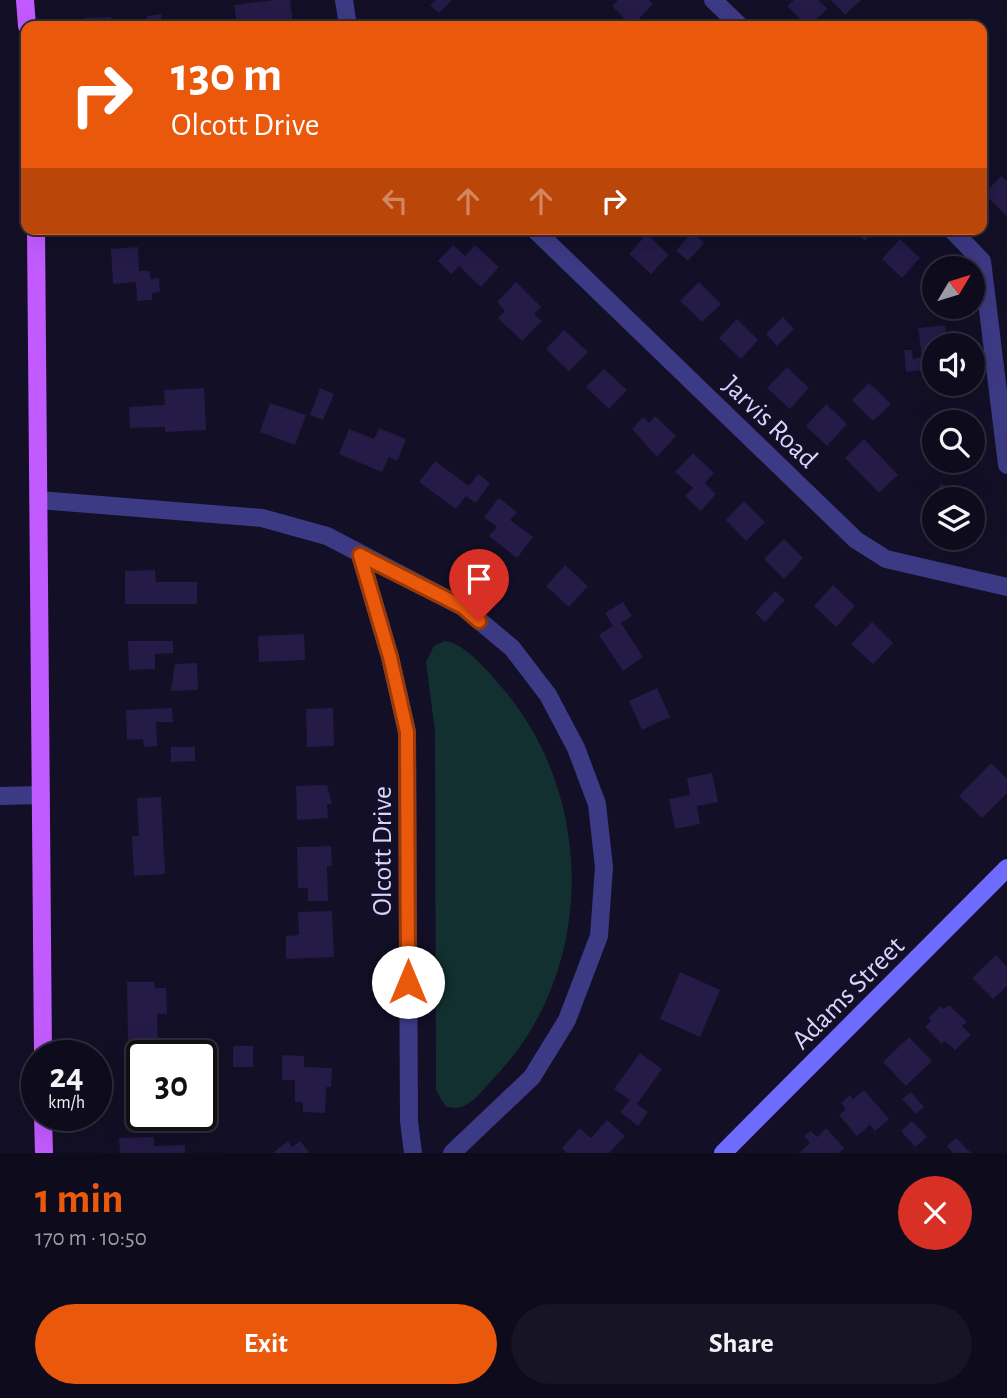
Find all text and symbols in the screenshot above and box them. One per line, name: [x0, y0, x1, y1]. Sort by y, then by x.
icon: right: [56, 49, 147, 140]
text: 130 m: [171, 51, 282, 100]
text: Olcott Drive: [171, 109, 320, 141]
icon: left: [376, 182, 414, 220]
icon: ahead: [449, 182, 487, 220]
icon: ahead: [522, 182, 560, 220]
icon: right: [595, 182, 633, 220]
north arrow: [922, 256, 985, 318]
map controls: [922, 256, 985, 550]
button: sound: [922, 333, 985, 396]
street label: Jarvis Road: [717, 371, 822, 474]
button: search: [922, 410, 985, 473]
button: layers: [922, 487, 985, 550]
pin: [449, 549, 509, 621]
icon: arrive: [460, 560, 498, 598]
street label: Olcott Drive: [369, 786, 397, 916]
street label: Adams Street: [787, 932, 910, 1055]
position arrow: [371, 945, 445, 1019]
speed limit sign: 30: [126, 1040, 217, 1131]
text: 24: [49, 1059, 84, 1094]
text: km/h: [48, 1094, 85, 1112]
button: close: [898, 1176, 972, 1250]
text: 1 min: [35, 1178, 124, 1220]
text: 170 m · 10:50: [35, 1227, 147, 1250]
button: Exit: [35, 1304, 497, 1384]
button: Share: [511, 1304, 972, 1384]

